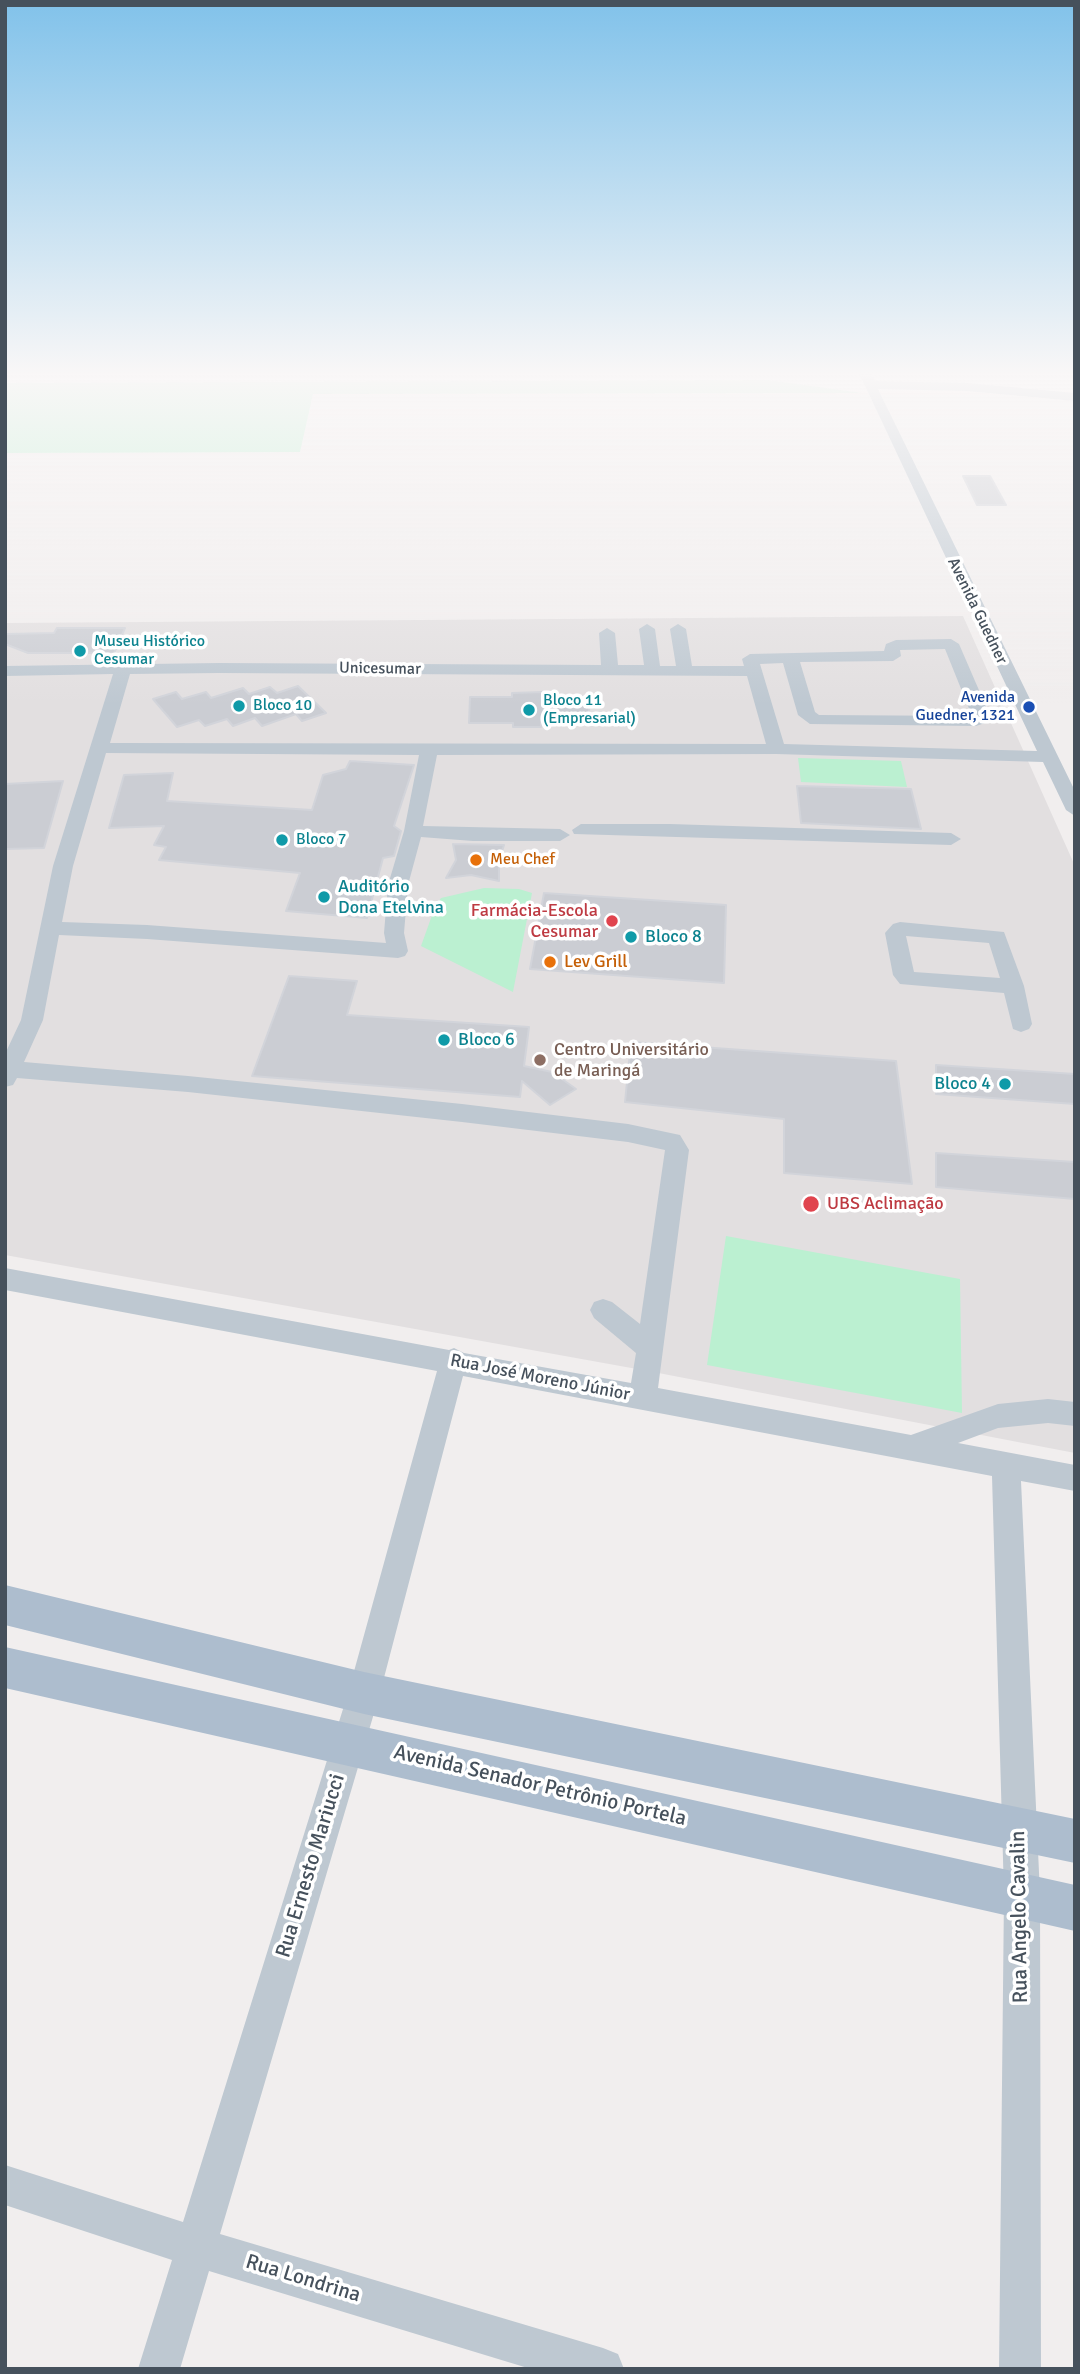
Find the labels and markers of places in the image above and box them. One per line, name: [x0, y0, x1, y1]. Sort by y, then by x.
place label: Museu Histórico Cesumar: [94, 632, 205, 670]
marker: Museu Histórico Cesumar: [72, 643, 88, 659]
place label: Avenida Guedner, 1321: [916, 688, 1015, 726]
place label: Bloco 11 (Empresarial): [543, 691, 636, 729]
place label: Bloco 10: [253, 696, 312, 716]
marker: Bloco 10: [231, 698, 247, 714]
marker: Avenida Guedner, 1321: [1021, 699, 1037, 715]
marker: Bloco 11 (Empresarial): [521, 702, 537, 718]
place label: Bloco 7: [296, 830, 346, 850]
marker: Bloco 7: [274, 832, 290, 848]
place label: Meu Chef: [490, 850, 555, 870]
marker: Meu Chef: [468, 852, 484, 868]
place label: Auditório Dona Etelvina: [338, 876, 444, 918]
marker: Auditório Dona Etelvina: [316, 889, 332, 905]
place label: Farmácia-Escola Cesumar: [471, 900, 598, 942]
marker: Farmácia-Escola Cesumar: [604, 913, 620, 929]
place label: Bloco 8: [645, 926, 702, 948]
marker: Bloco 8: [623, 929, 639, 945]
place label: Lev Grill: [564, 951, 628, 973]
marker: Lev Grill: [542, 954, 558, 970]
place label: Bloco 6: [458, 1029, 515, 1051]
marker: Bloco 6: [436, 1032, 452, 1048]
place label: Centro Universitário de Maringá: [554, 1039, 709, 1082]
marker: Centro Universitário de Maringá: [532, 1052, 548, 1068]
place label: Bloco 4: [934, 1073, 991, 1095]
marker: Bloco 4: [997, 1076, 1013, 1092]
place label: UBS Aclimação: [827, 1193, 944, 1215]
marker: UBS Aclimação: [801, 1194, 821, 1214]

